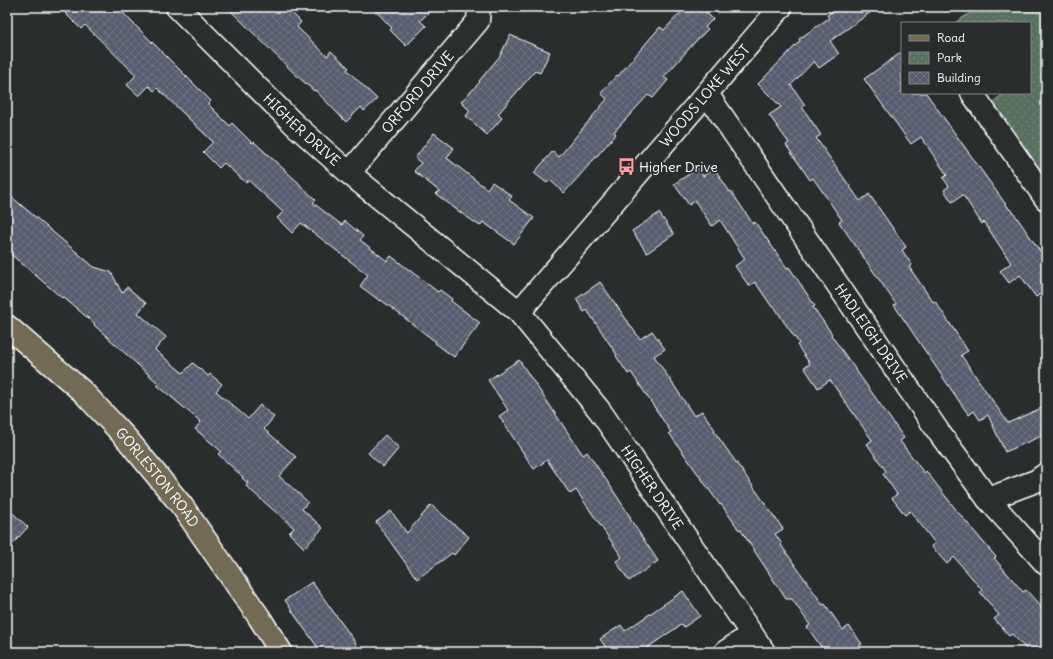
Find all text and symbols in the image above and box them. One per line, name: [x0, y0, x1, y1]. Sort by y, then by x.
legend: [901, 22, 1031, 94]
text: Road: [937, 30, 965, 45]
street label: WOODS LOKE WEST: [656, 41, 754, 151]
street label: ORFORD DRIVE: [378, 47, 458, 137]
text: Park: [937, 50, 962, 65]
text: Building: [937, 70, 981, 85]
street label: HIGHER DRIVE: [260, 90, 344, 170]
bus stop icon: Higher Drive: [616, 157, 636, 177]
place label: Higher Drive: [639, 158, 718, 176]
street label: HADLEIGH DRIVE: [831, 280, 911, 386]
street label: GORLESTON ROAD: [112, 424, 203, 531]
street label: HIGHER DRIVE: [617, 442, 687, 533]

